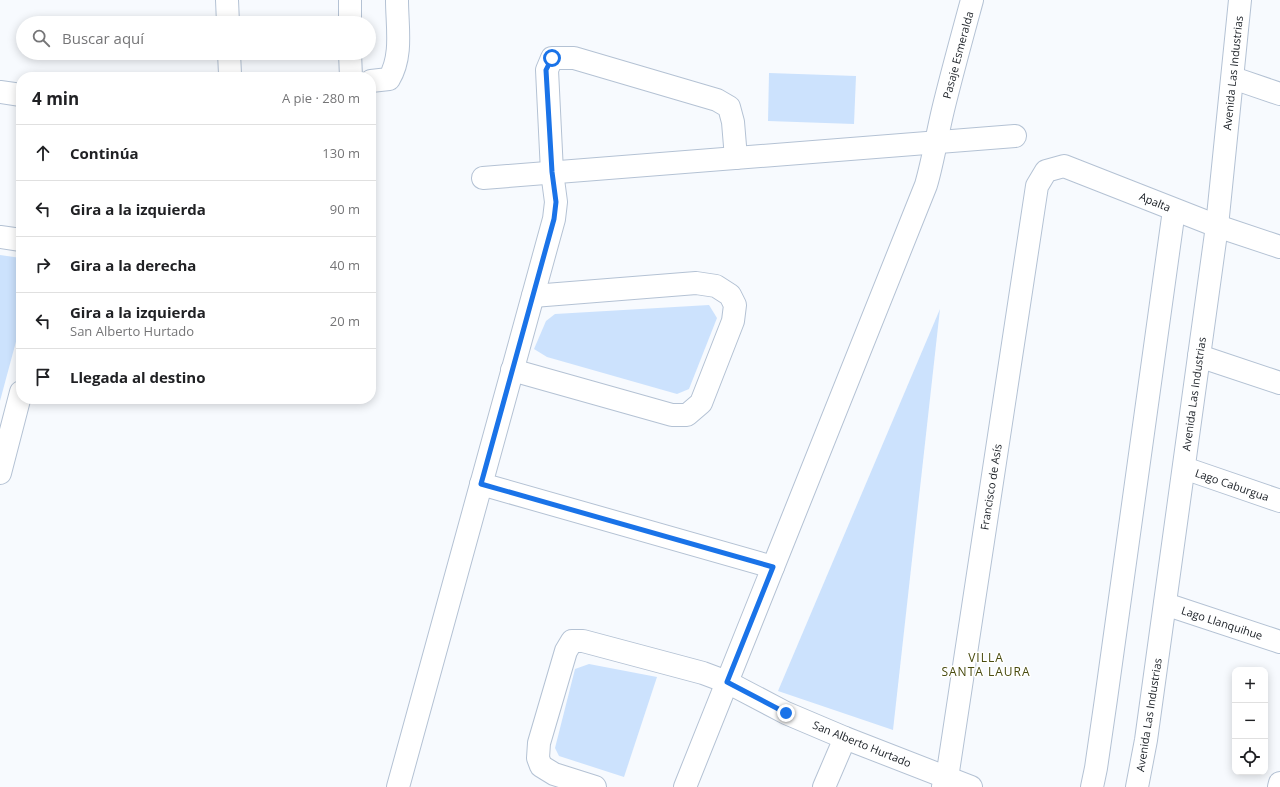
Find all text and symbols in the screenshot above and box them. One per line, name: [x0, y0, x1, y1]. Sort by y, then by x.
street label: Pasaje Esmeralda: [939, 10, 976, 100]
street label: Avenida Las Industrias: [1219, 15, 1246, 131]
search box: [16, 16, 376, 60]
icon: search: [30, 27, 52, 49]
text: Buscar aquí: [62, 28, 144, 48]
route start: [543, 49, 561, 67]
text: 4 min: [32, 87, 79, 110]
text: A pie · 280 m: [282, 89, 360, 107]
icon: ahead: [32, 142, 54, 164]
text: Continúa: [70, 143, 139, 163]
text: 130 m: [322, 144, 360, 162]
street label: Apalta: [1137, 188, 1173, 215]
icon: left: [32, 198, 54, 220]
text: Gira a la izquierda: [70, 199, 206, 219]
text: 90 m: [330, 200, 360, 218]
icon: right: [32, 254, 54, 276]
text: Gira a la derecha: [70, 255, 196, 275]
text: 40 m: [330, 256, 360, 274]
text: Gira a la izquierda: [70, 302, 206, 322]
icon: left: [32, 310, 54, 332]
text: 20 m: [330, 312, 360, 330]
text: San Alberto Hurtado: [70, 322, 194, 340]
street label: Avenida Las Industrias: [1178, 336, 1209, 452]
icon: arrive: [32, 366, 54, 388]
text: Llegada al destino: [70, 367, 205, 387]
street label: Francisco de Asís: [976, 443, 1005, 531]
street label: Lago Caburgua: [1193, 465, 1271, 504]
street label: Lago Llanquihue: [1180, 602, 1265, 643]
district label: VILLA SANTA LAURA: [941, 649, 1031, 680]
street label: Avenida Las Industrias: [1132, 657, 1165, 773]
map controls: [1232, 667, 1268, 775]
button: +: [1232, 667, 1268, 703]
button: −: [1232, 703, 1268, 739]
route end: [777, 704, 795, 722]
street label: San Alberto Hurtado: [811, 717, 914, 770]
button: locate: [1232, 739, 1268, 775]

